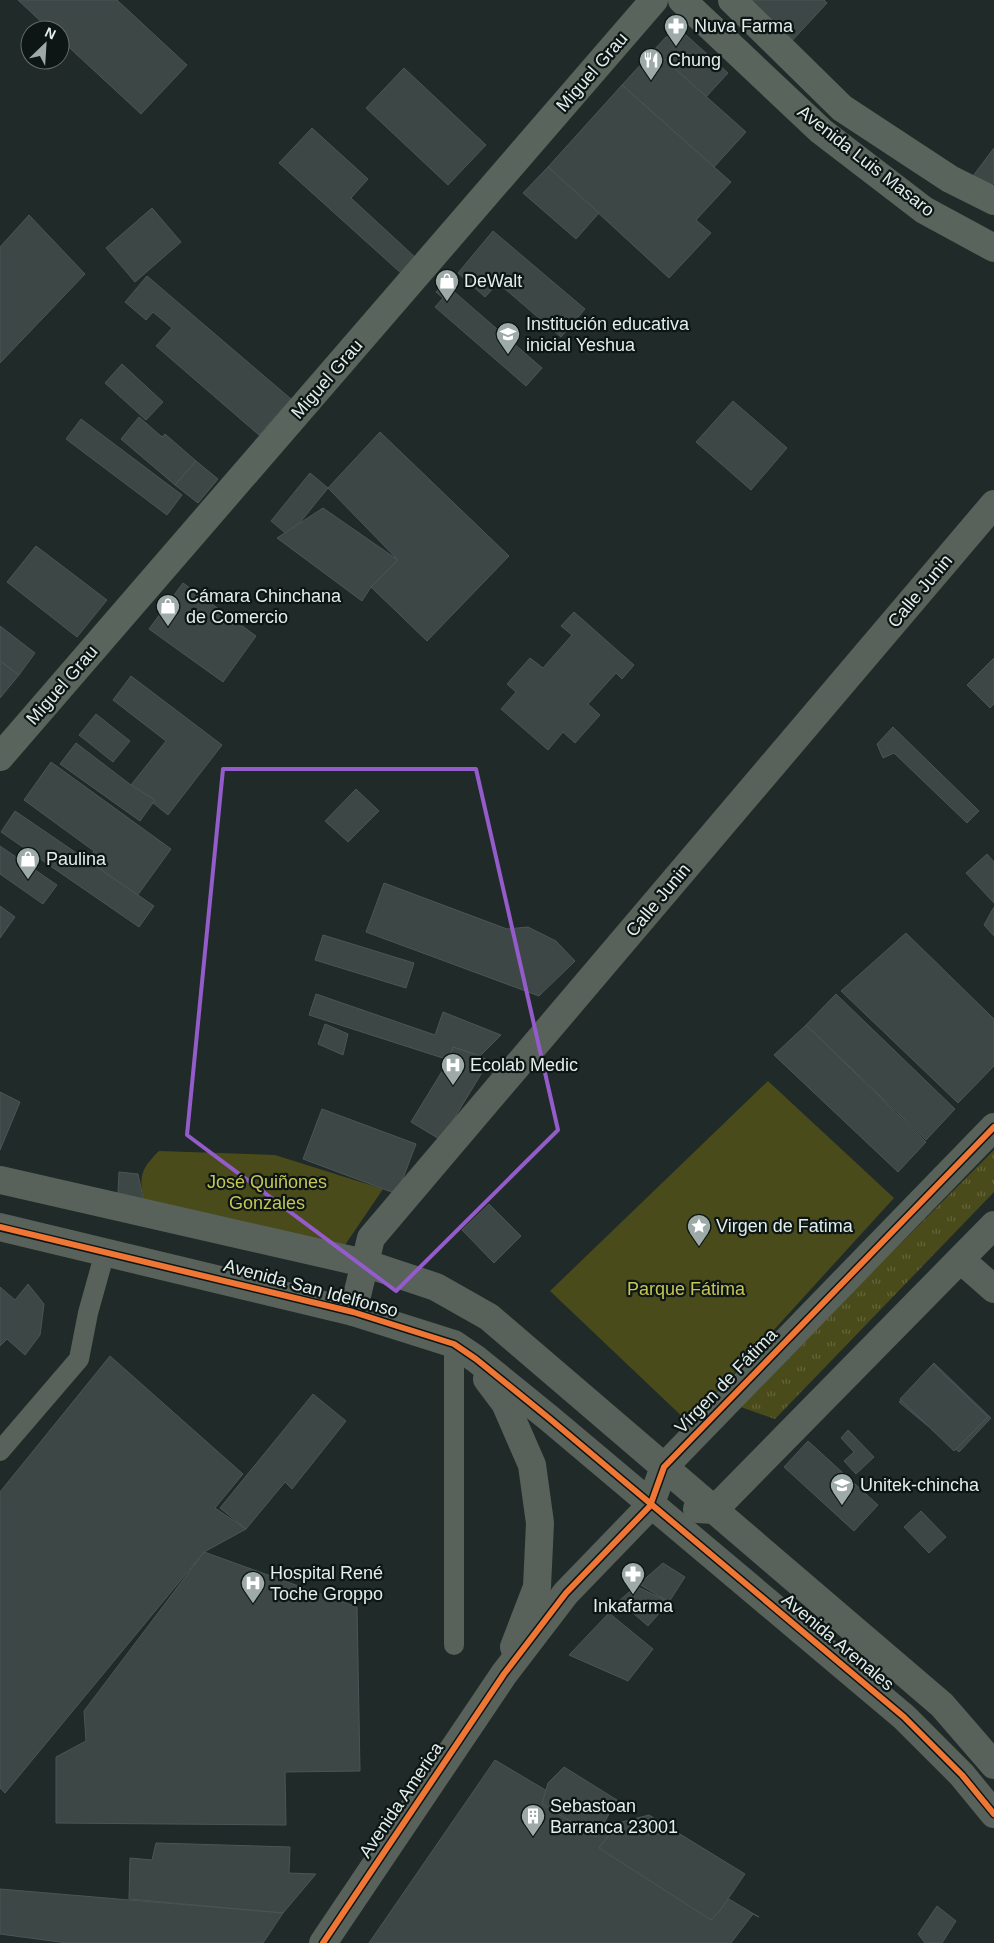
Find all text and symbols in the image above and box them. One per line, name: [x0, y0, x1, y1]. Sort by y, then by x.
pharmacy icon: Nuva Farma: [663, 13, 689, 47]
place label: Nuva Farma: [694, 16, 794, 36]
north arrow: [20, 20, 70, 70]
text: N: [43, 24, 58, 43]
street label: Miguel Grau: [552, 28, 632, 116]
restaurant icon: Chung: [638, 47, 664, 81]
place label: Chung: [668, 50, 721, 70]
street label: Avenida Luis Masaro: [794, 101, 938, 221]
shop icon: DeWalt: [434, 268, 460, 302]
place label: DeWalt: [464, 271, 522, 291]
place label: Institución educativa inicial Yeshua: [526, 314, 690, 355]
school or university icon: Institución educativa inicial Yeshua: [495, 321, 521, 355]
street label: Miguel Grau: [287, 335, 367, 423]
street label: Calle Junin: [884, 550, 956, 632]
place label: Cámara Chinchana de Comercio: [186, 586, 342, 627]
shop icon: Cámara Chinchana de Comercio: [155, 593, 181, 627]
street label: Miguel Grau: [22, 641, 102, 729]
shop icon: Paulina: [15, 846, 41, 880]
place label: Paulina: [46, 849, 107, 869]
street label: Calle Junin: [622, 859, 694, 941]
hospital icon: Ecolab Medic: [440, 1052, 466, 1086]
place label: Ecolab Medic: [470, 1055, 578, 1075]
park label: José Quiñones Gonzales: [207, 1172, 327, 1213]
place icon: Virgen de Fatima: [686, 1213, 712, 1247]
place label: Virgen de Fatima: [716, 1216, 854, 1236]
street label: Avenida San Idelfonso: [222, 1255, 400, 1321]
park label: Parque Fátima: [627, 1279, 746, 1299]
street label: Vírgen de Fátima: [671, 1324, 782, 1438]
school or university icon: Unitek-chincha: [829, 1472, 855, 1506]
place label: Unitek-chincha: [860, 1475, 980, 1495]
pharmacy icon: Inkafarma: [620, 1561, 646, 1595]
place label: Hospital René Toche Groppo: [270, 1563, 383, 1604]
hospital icon: Hospital René Toche Groppo: [240, 1570, 266, 1604]
street label: Avenida Arenales: [778, 1589, 898, 1695]
place label: Inkafarma: [593, 1596, 674, 1616]
street label: Avenida America: [355, 1738, 448, 1861]
place label: Sebastoan Barranca 23001: [550, 1796, 678, 1837]
building icon: Sebastoan Barranca 23001: [520, 1803, 546, 1837]

